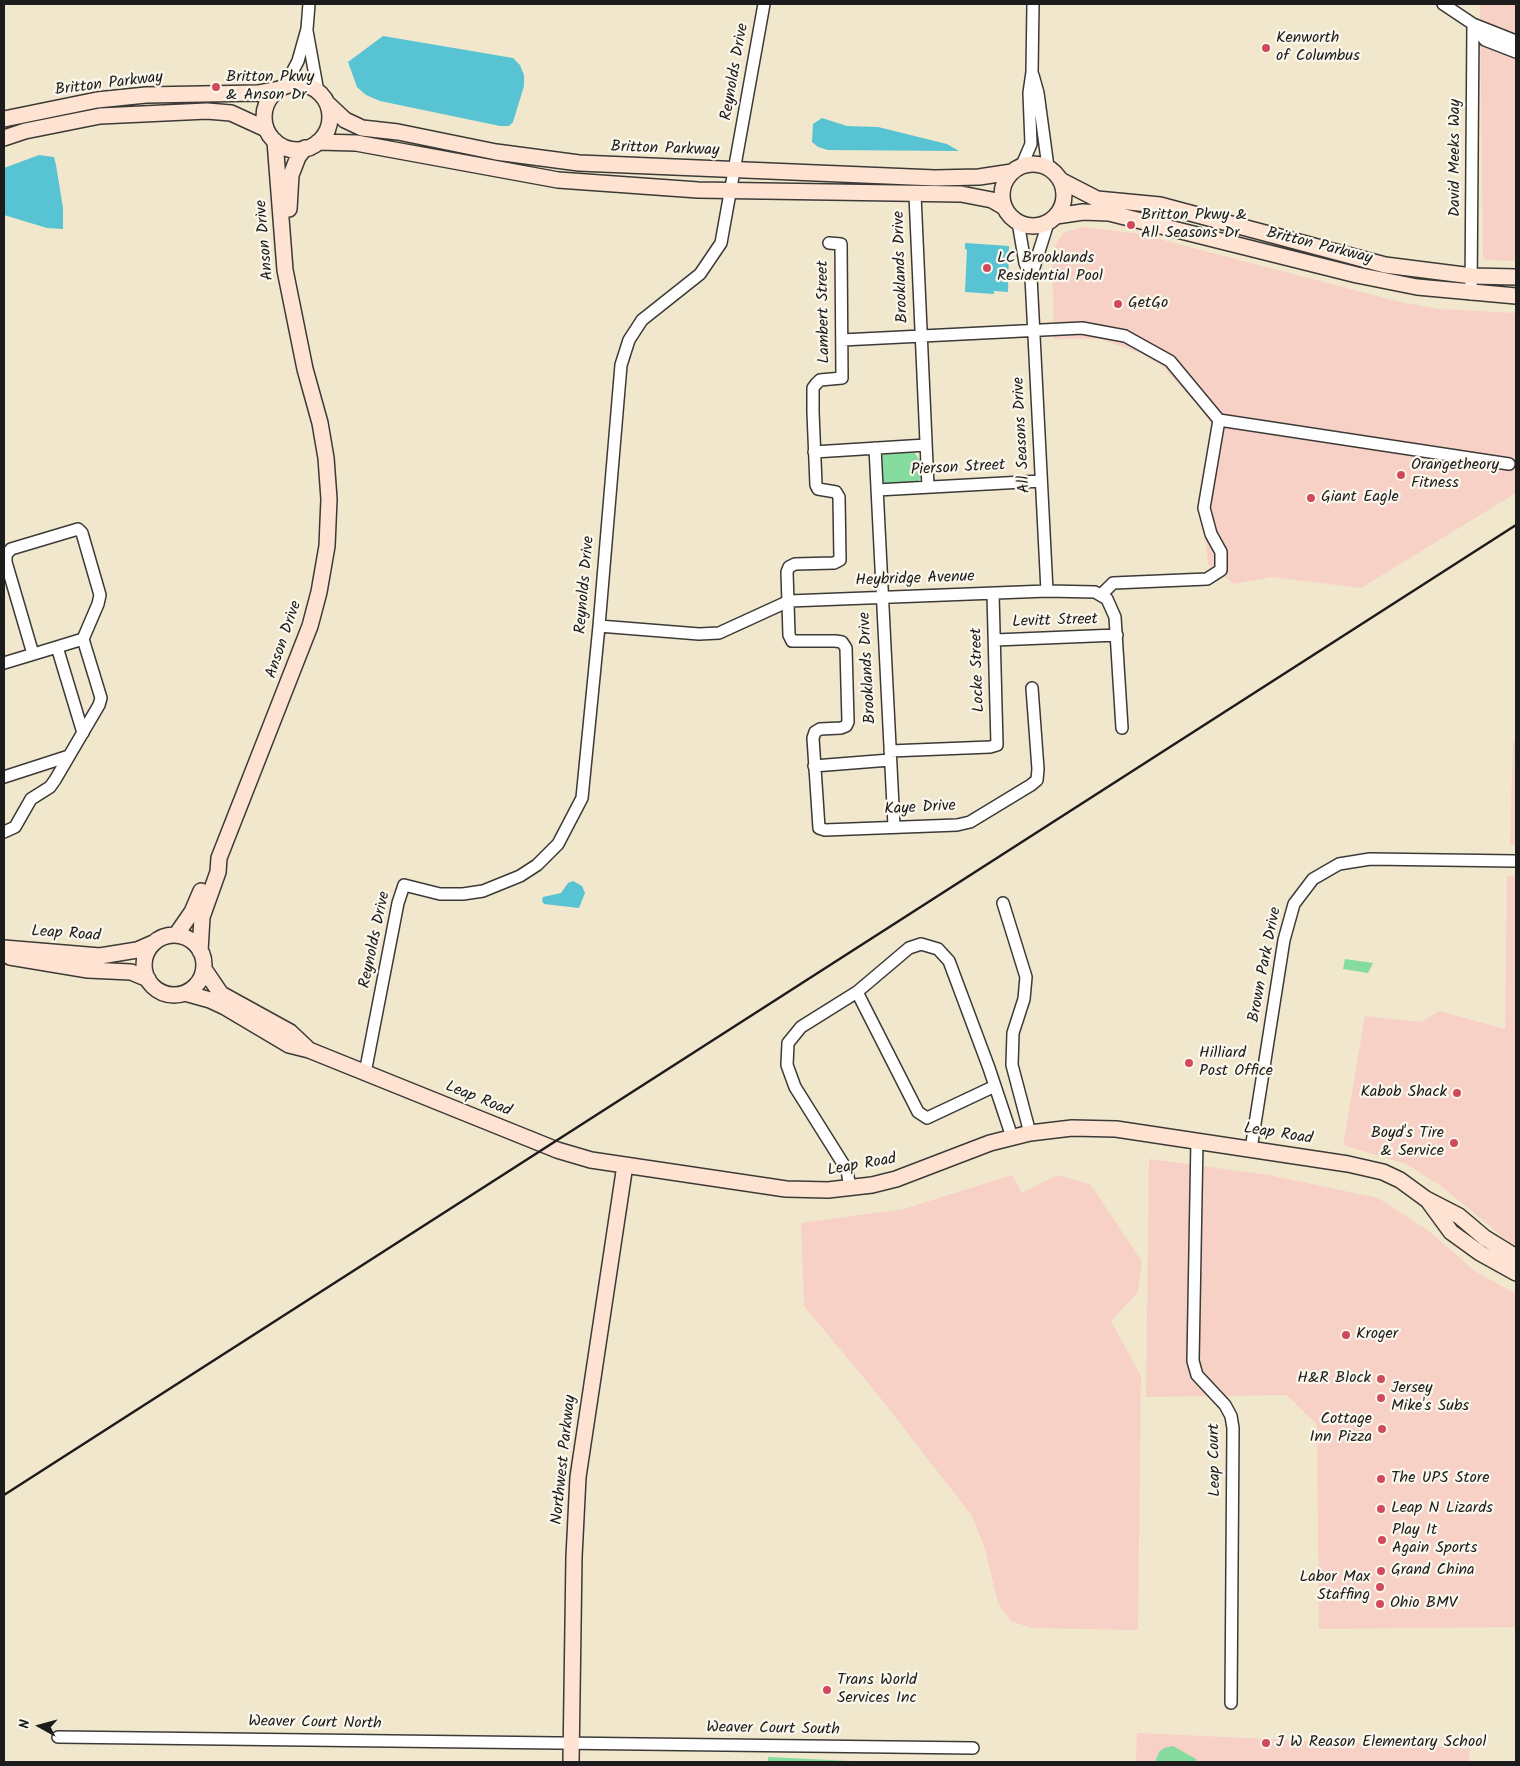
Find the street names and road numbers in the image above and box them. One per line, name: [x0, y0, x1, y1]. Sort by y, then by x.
street label: Reynolds Drive: [718, 22, 754, 122]
street label: Britton Parkway: [54, 69, 164, 101]
street label: David Meeks Way: [1446, 99, 1466, 217]
street label: Britton Parkway: [610, 139, 720, 161]
street label: Anson Drive: [253, 199, 279, 281]
street label: Brooklands Drive: [890, 211, 914, 323]
street label: Britton Parkway: [1264, 225, 1374, 269]
street label: Lambert Street: [815, 260, 835, 364]
street label: All Seasons Drive: [1010, 376, 1036, 494]
street label: Pierson Street: [910, 457, 1006, 481]
street label: Reynolds Drive: [572, 535, 600, 635]
street label: Heybridge Avenue: [855, 568, 975, 592]
street label: Anson Drive: [263, 599, 307, 681]
street label: Levitt Street: [1012, 611, 1098, 633]
street label: Brooklands Drive: [856, 612, 882, 724]
street label: Locke Street: [968, 627, 990, 713]
street label: Kaye Drive: [884, 798, 956, 820]
street label: Reynolds Drive: [356, 890, 396, 990]
street label: Brown Park Drive: [1245, 906, 1287, 1024]
street label: Leap Road: [31, 923, 101, 947]
street label: Leap Road: [442, 1078, 514, 1122]
street label: Leap Road: [1242, 1120, 1314, 1150]
street label: Leap Road: [826, 1151, 898, 1181]
street label: Northwest Parkway: [549, 1394, 581, 1526]
street label: Leap Court: [1206, 1423, 1226, 1497]
street label: Weaver Court North: [248, 1713, 382, 1735]
street label: Weaver Court South: [706, 1719, 840, 1741]

